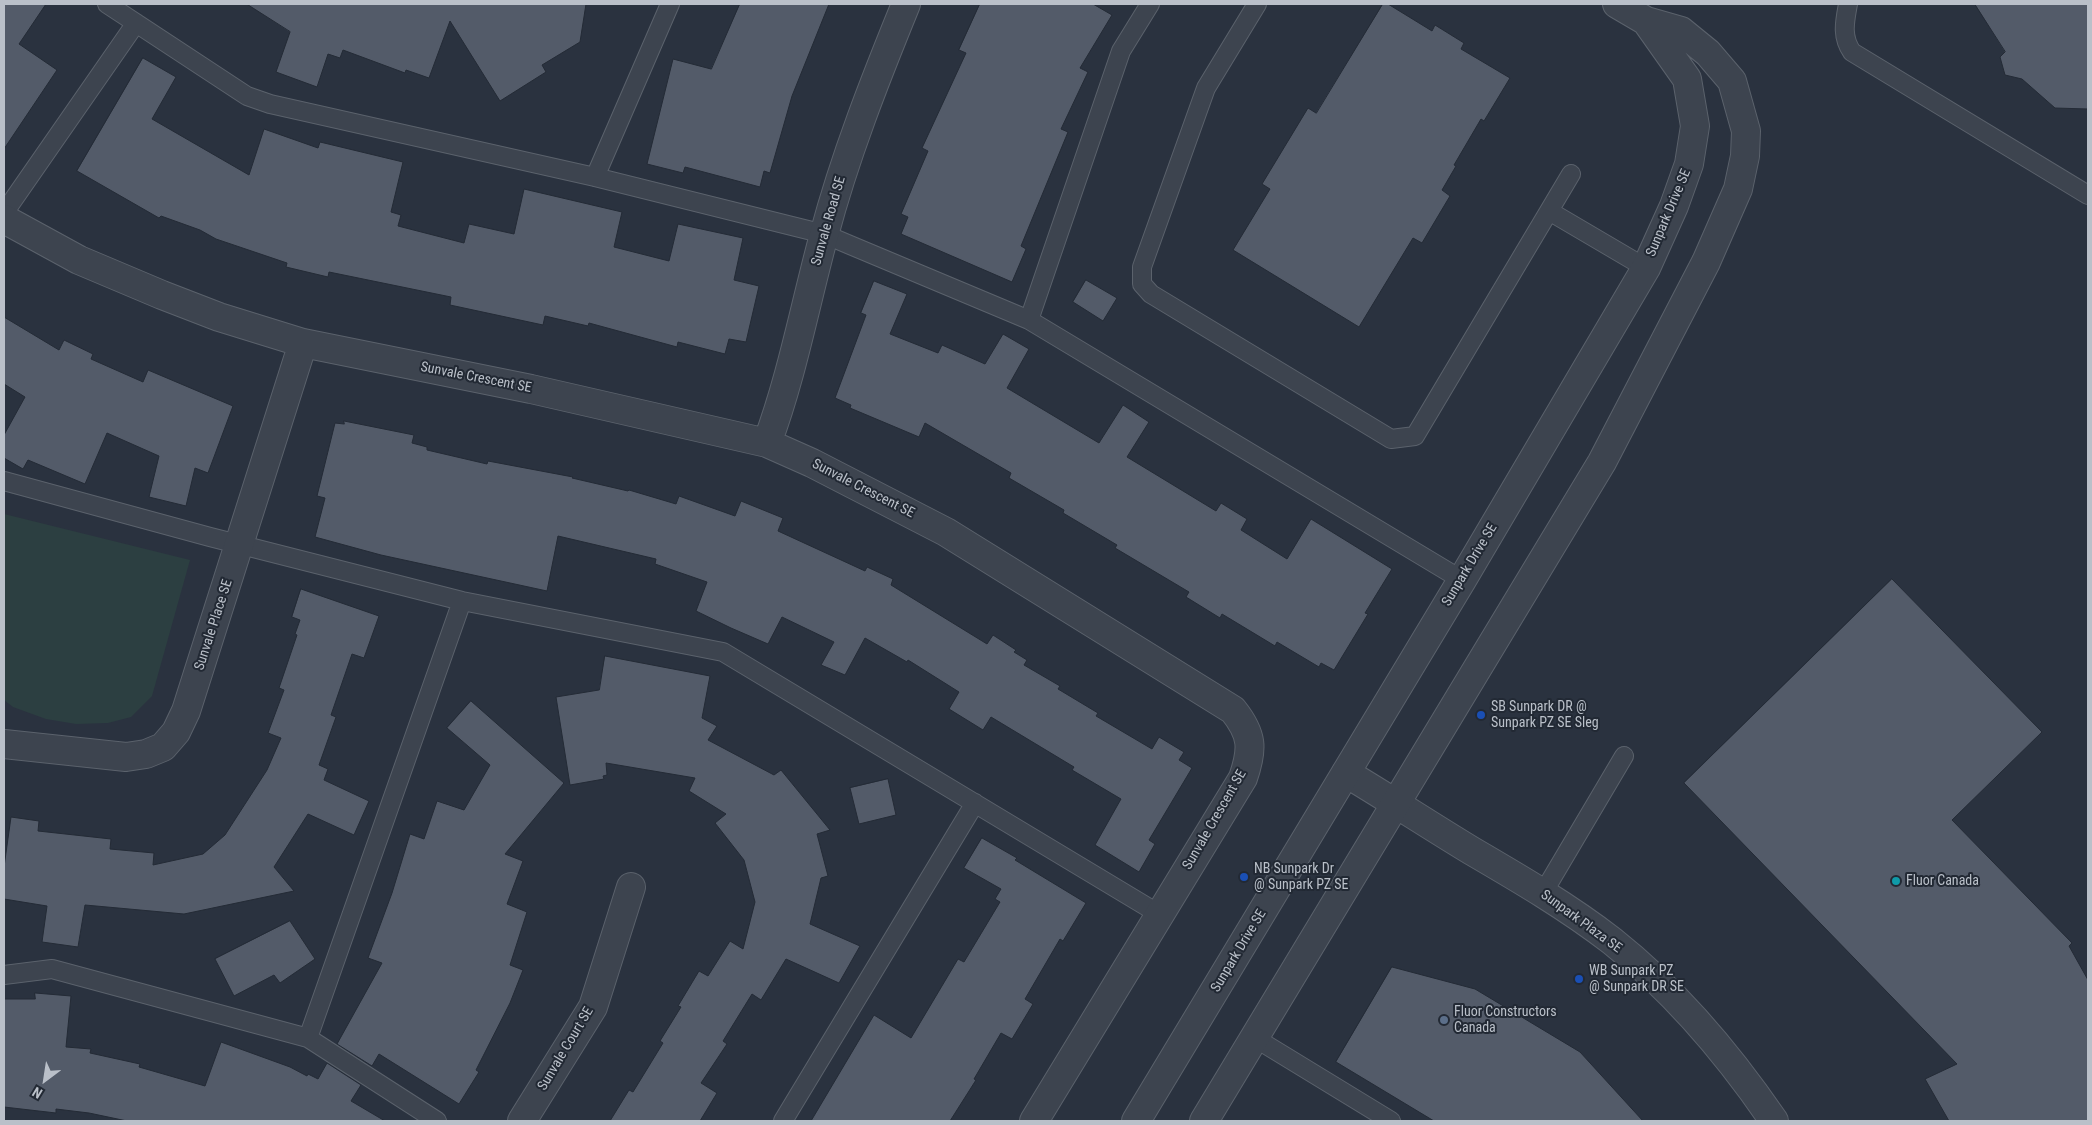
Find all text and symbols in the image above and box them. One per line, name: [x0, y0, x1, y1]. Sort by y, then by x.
street label: Sunpark Drive SE: [1643, 167, 1695, 259]
street label: Sunvale Road SE: [808, 175, 850, 267]
street label: Sunvale Crescent SE: [419, 359, 533, 397]
street label: Sunvale Crescent SE: [809, 456, 917, 522]
street label: Sunpark Drive SE: [1439, 521, 1501, 609]
street label: Sunvale Place SE: [191, 577, 237, 673]
place label: SB Sunpark DR @ Sunpark PZ SE Sleg: [1491, 699, 1599, 732]
marker: SB Sunpark DR @ Sunpark PZ SE Sleg: [1475, 709, 1487, 721]
street label: Sunvale Crescent SE: [1180, 767, 1250, 873]
place label: NB Sunpark Dr @ Sunpark PZ SE: [1254, 861, 1349, 894]
marker: NB Sunpark Dr @ Sunpark PZ SE: [1238, 871, 1250, 883]
place label: Fluor Canada: [1906, 873, 1979, 889]
marker: Fluor Canada: [1890, 875, 1902, 887]
street label: Sunpark Plaza SE: [1537, 887, 1625, 957]
street label: Sunpark Drive SE: [1208, 907, 1270, 995]
place label: WB Sunpark PZ @ Sunpark DR SE: [1589, 963, 1684, 996]
marker: WB Sunpark PZ @ Sunpark DR SE: [1573, 973, 1585, 985]
street label: Sunvale Court SE: [535, 1004, 597, 1094]
place label: Fluor Constructors Canada: [1454, 1004, 1557, 1036]
marker: Fluor Constructors Canada: [1438, 1014, 1450, 1026]
north arrow: [20, 1055, 70, 1105]
text: N: [29, 1084, 45, 1102]

